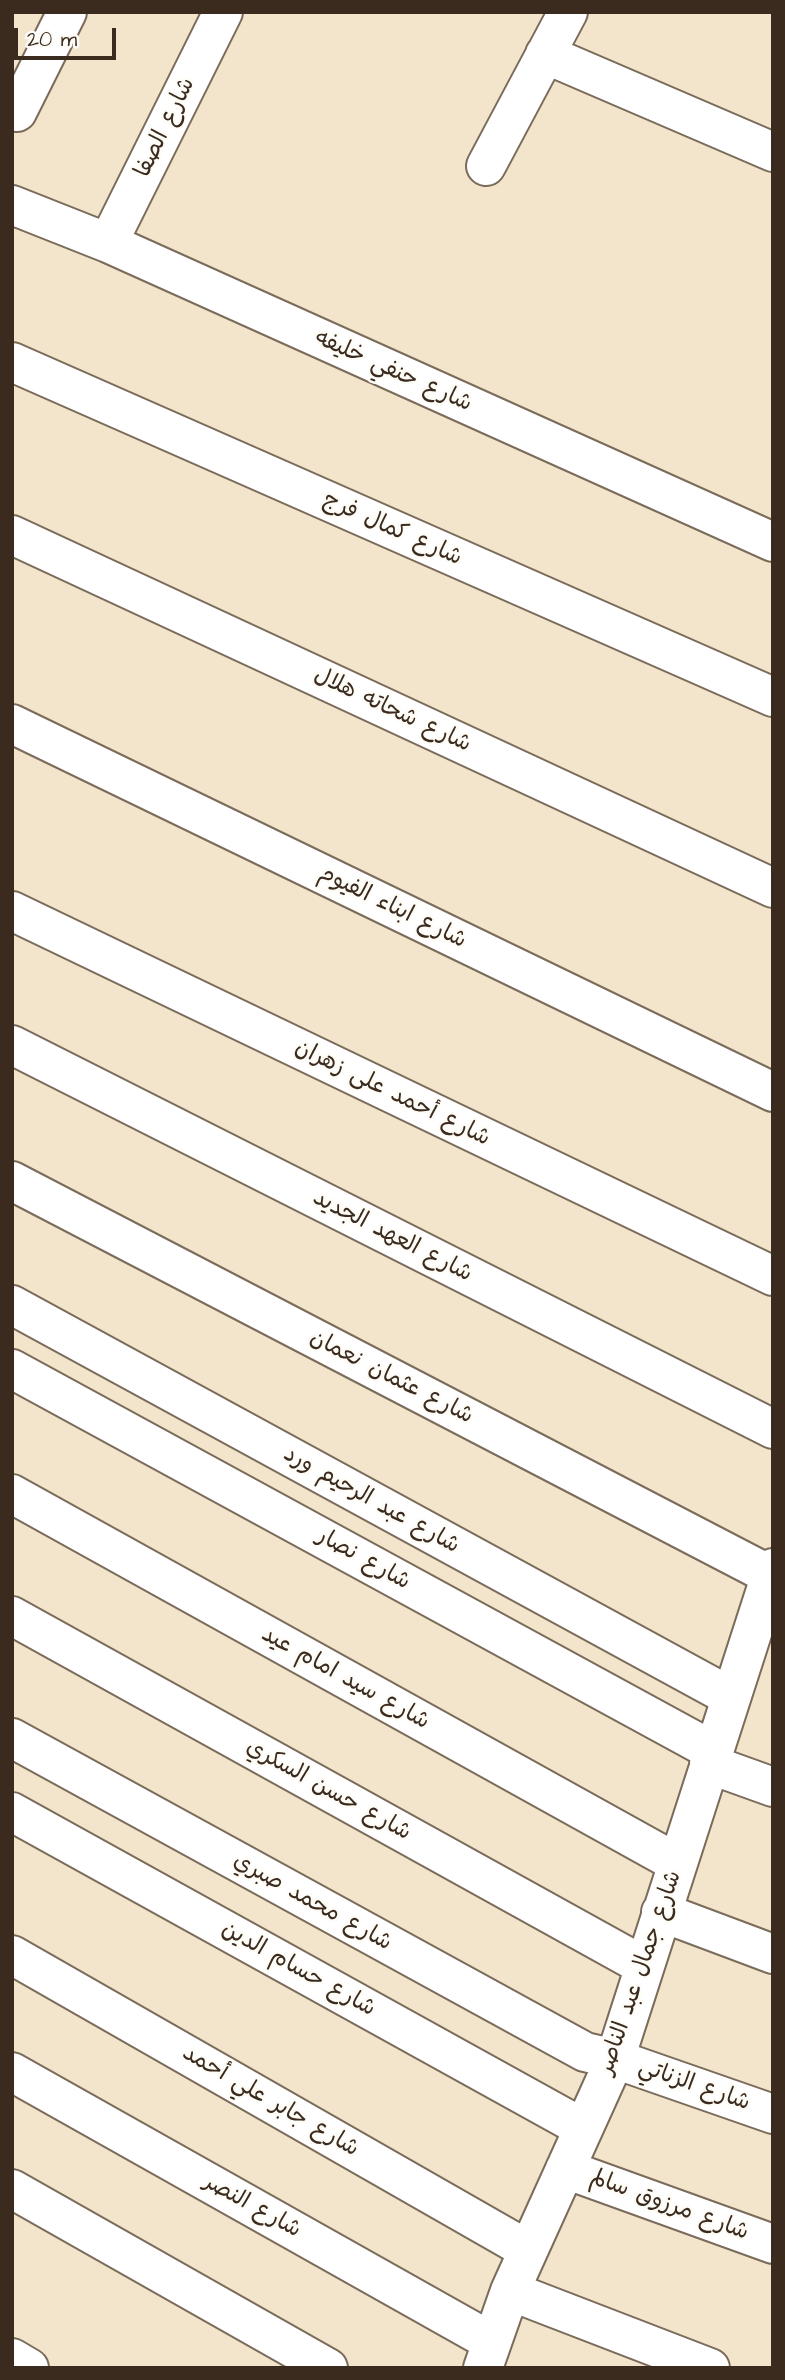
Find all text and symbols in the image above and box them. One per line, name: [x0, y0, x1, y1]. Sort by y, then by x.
scale bar: [18, 14, 119, 58]
text: 20 m: [27, 25, 77, 54]
street label: شارع الصفا: [130, 74, 202, 182]
street label: شارع حنفي خليفه: [310, 325, 476, 419]
street label: شارع كمال فرج: [318, 487, 466, 573]
street label: شارع شحاته هلال: [309, 663, 475, 759]
street label: شارع ابناء الفيوم: [314, 860, 470, 956]
street label: شارع أحمد على زهران: [290, 1035, 494, 1153]
street label: شارع العهد الجديد: [308, 1185, 476, 1289]
street label: شارع عثمان نعمان: [305, 1325, 477, 1431]
street label: شارع عبد الرحيم ورد: [278, 1441, 464, 1561]
street label: شارع نصار: [311, 1523, 415, 1597]
street label: شارع سيد امام عيد: [256, 1621, 434, 1737]
street label: شارع حسن السكري: [241, 1734, 415, 1848]
street label: شارع محمد صبري: [228, 1848, 396, 1958]
street label: شارع جمال عبد الناصر: [593, 1867, 689, 2079]
street label: شارع حسام الدين: [216, 1916, 380, 2024]
street label: شارع جابر علي أحمد: [177, 2040, 363, 2164]
street label: شارع الزناتي: [635, 2054, 753, 2118]
street label: شارع مرزوق سالم: [586, 2165, 752, 2247]
street label: شارع النصر: [199, 2169, 305, 2245]

